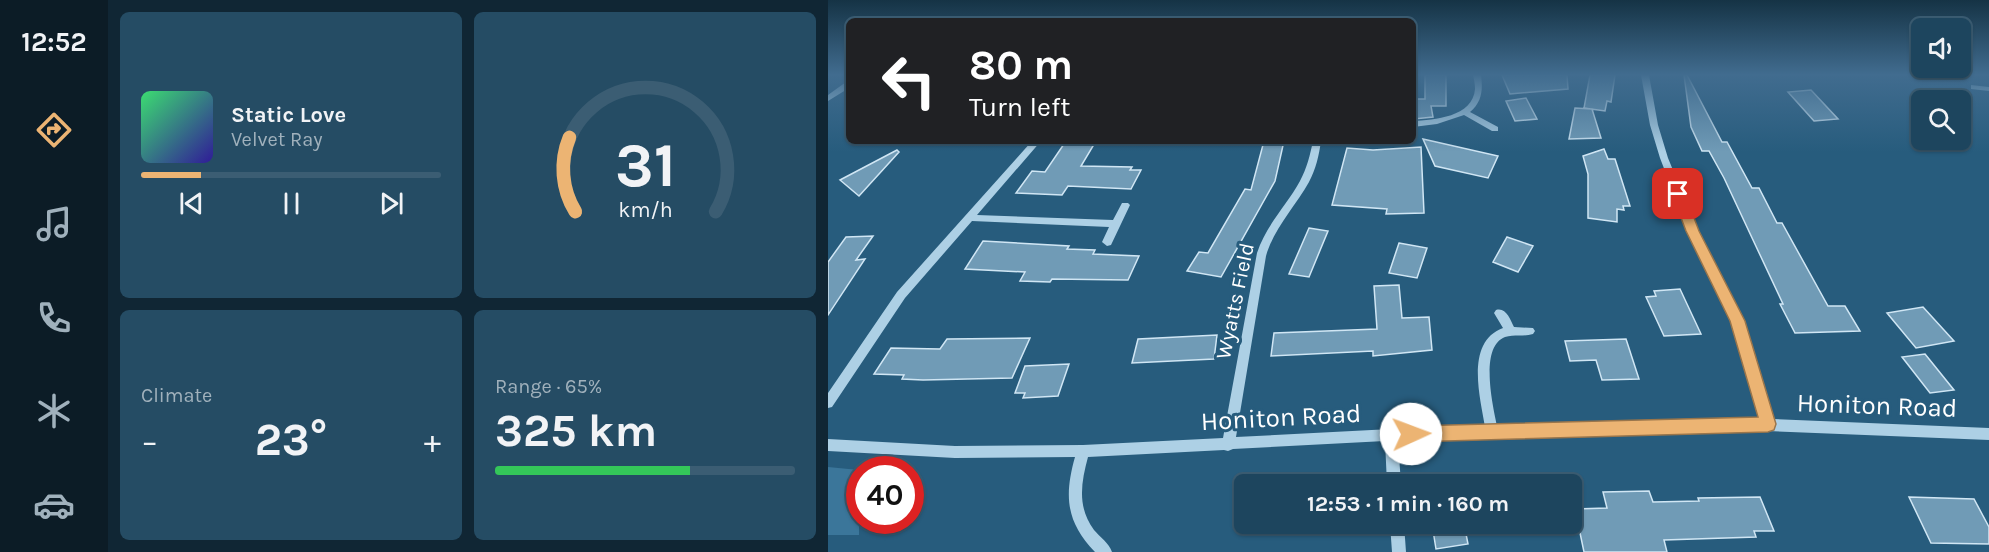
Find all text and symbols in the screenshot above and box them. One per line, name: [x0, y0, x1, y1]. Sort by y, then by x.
map controls: [1911, 18, 1971, 150]
button: sound: [1911, 18, 1971, 78]
text: 12:52: [21, 26, 87, 58]
text: 80 m: [969, 40, 1073, 90]
icon: left: [870, 42, 948, 120]
button: search: [1911, 90, 1971, 150]
text: Turn left: [969, 91, 1070, 123]
text: Static Love: [231, 102, 346, 128]
icon: directions: [33, 109, 75, 151]
text: Velvet Ray: [231, 128, 323, 151]
text: 31: [614, 129, 676, 202]
pin: [1652, 168, 1703, 219]
icon: arrive: [1661, 177, 1694, 210]
icon: previous: [175, 187, 208, 220]
icon: pause: [275, 187, 308, 220]
icon: next: [375, 187, 408, 220]
text: km/h: [618, 198, 672, 223]
icon: music: [33, 203, 75, 245]
street label: Wyatts Field: [1211, 241, 1259, 361]
icon: phone: [33, 297, 75, 339]
text: Range · 65%: [495, 375, 602, 398]
text: Climate: [141, 384, 212, 407]
street label: Honiton Road: [1796, 387, 1958, 424]
icon: climate: [33, 390, 75, 432]
street label: Honiton Road: [1200, 398, 1362, 437]
position arrow: [1379, 402, 1443, 466]
text: 325 km: [495, 405, 657, 457]
text: 23°: [255, 414, 327, 466]
text: −: [141, 422, 158, 460]
text: +: [424, 422, 441, 460]
speed limit sign: 40: [846, 456, 924, 534]
icon: car: [33, 484, 75, 526]
text: 12:53 · 1 min · 160 m: [1307, 491, 1509, 517]

